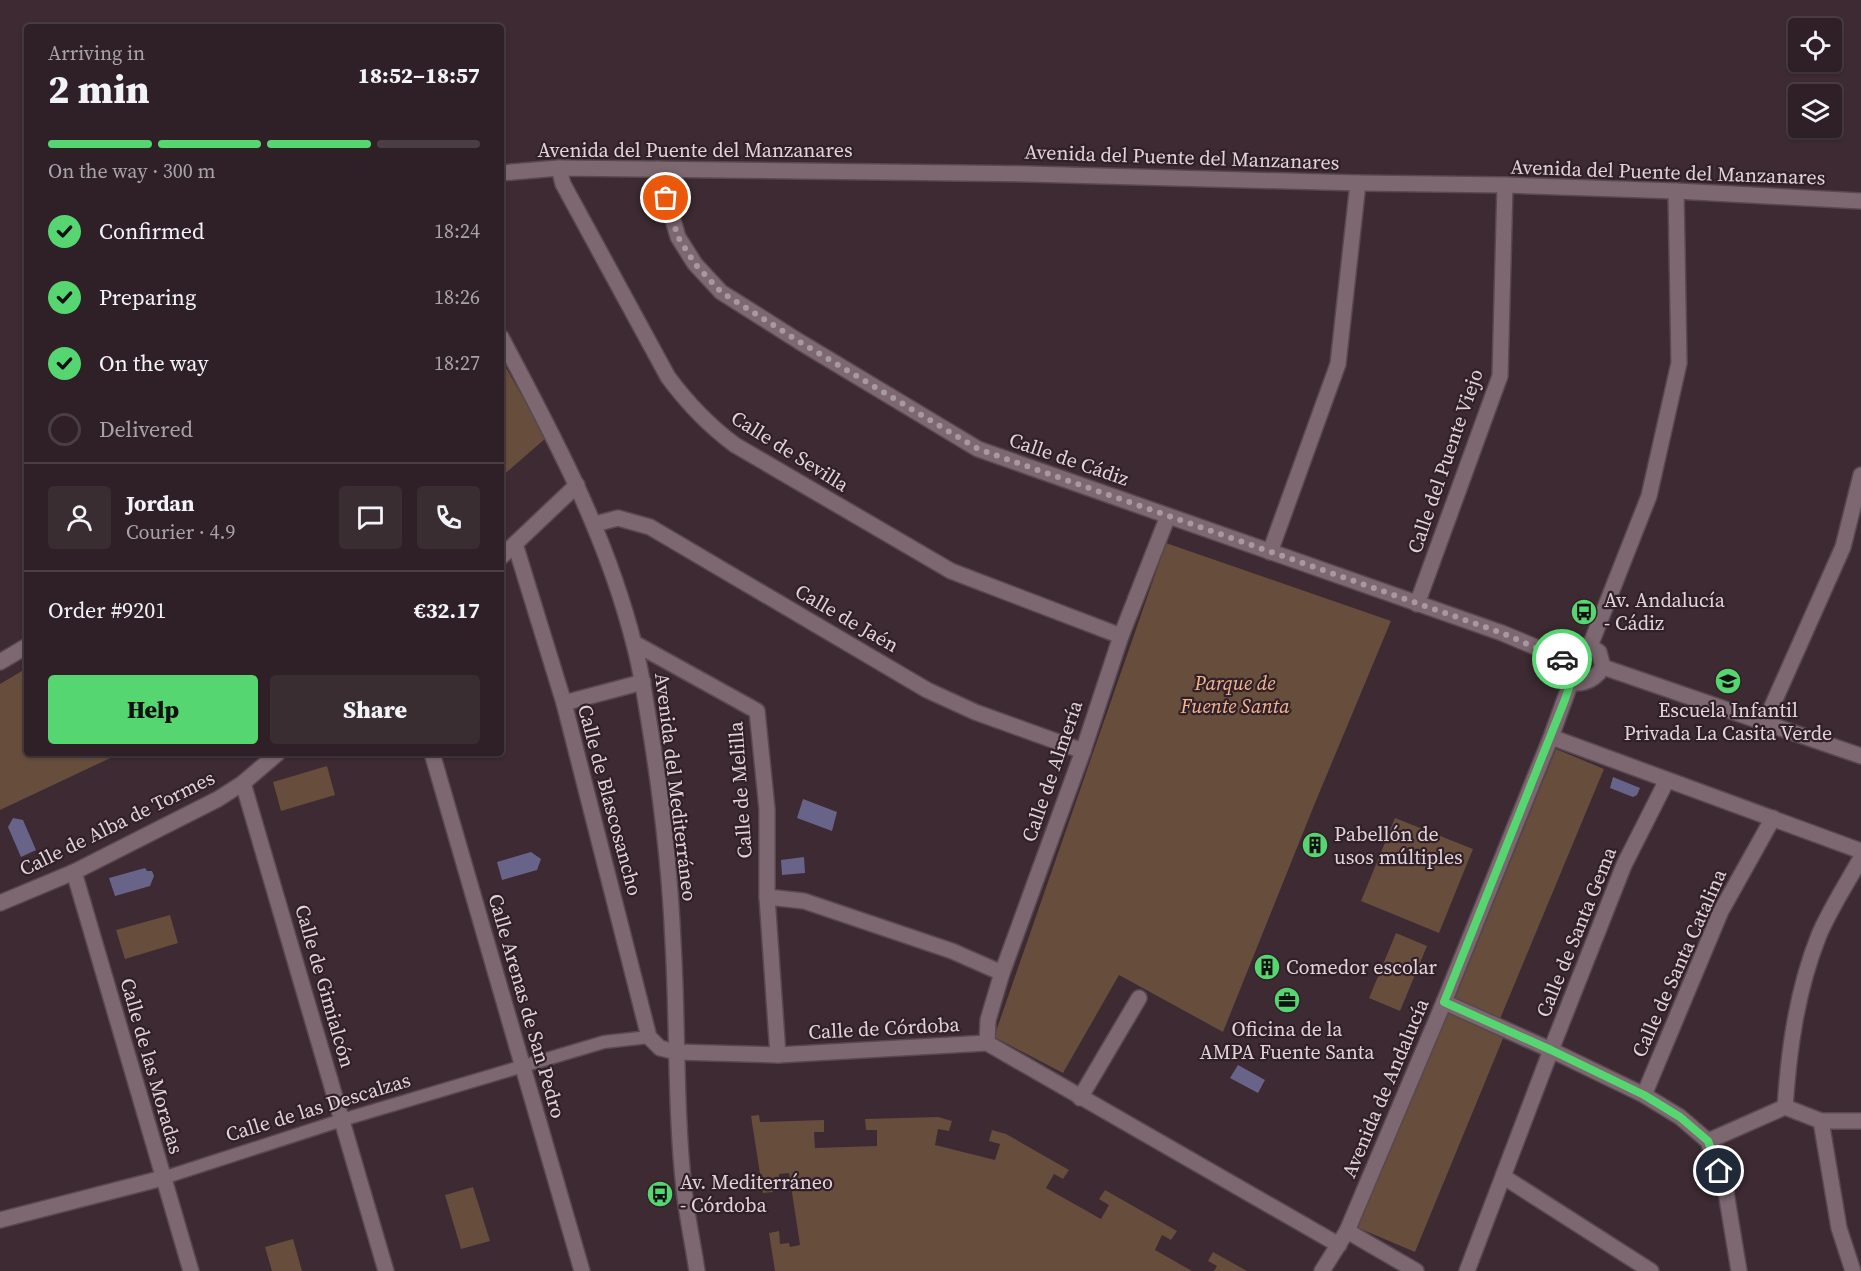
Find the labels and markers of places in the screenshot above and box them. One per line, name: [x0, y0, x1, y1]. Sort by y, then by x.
pin: [640, 172, 691, 223]
place label: Av. Andalucía - Cádiz: [1604, 586, 1726, 637]
bus stop icon: Av. Andalucía - Cádiz: [1569, 597, 1599, 627]
school or university icon: Escuela Infantil Privada La Casita Verde: [1713, 666, 1743, 696]
place label: Escuela Infantil Privada La Casita Verde: [1624, 696, 1832, 747]
place label: Pabellón de usos múltiples: [1334, 820, 1463, 871]
building icon: Pabellón de usos múltiples: [1300, 830, 1330, 860]
building icon: Comedor escolar: [1252, 952, 1282, 982]
place label: Comedor escolar: [1286, 953, 1438, 981]
office icon: Oficina de la AMPA Fuente Santa: [1272, 985, 1302, 1015]
place label: Oficina de la AMPA Fuente Santa: [1200, 1015, 1375, 1066]
pin: [1693, 1145, 1744, 1196]
place label: Av. Mediterráneo - Córdoba: [680, 1168, 833, 1219]
bus stop icon: Av. Mediterráneo - Córdoba: [645, 1179, 675, 1209]

